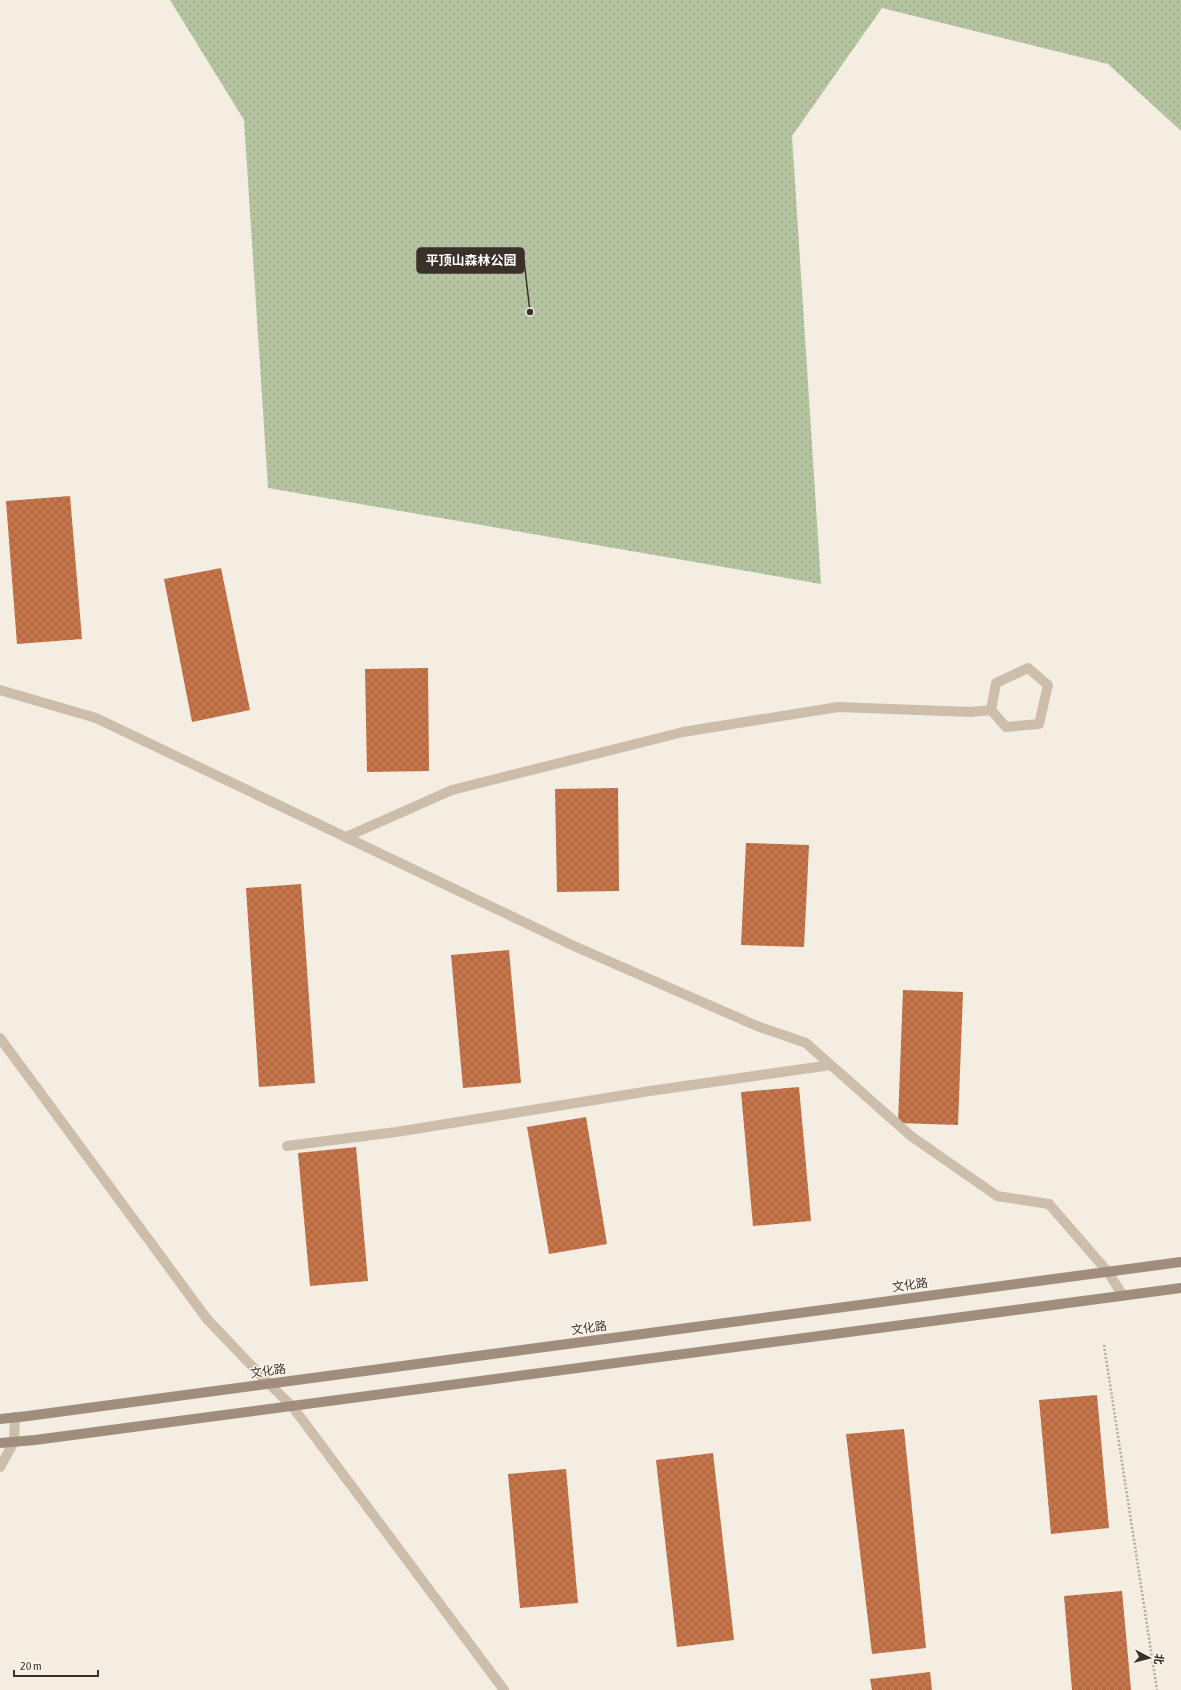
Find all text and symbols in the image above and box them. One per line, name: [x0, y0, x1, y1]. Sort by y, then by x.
callout: 平顶山森林公园: [417, 248, 524, 273]
text: 平顶山森林公园: [425, 253, 517, 268]
street label: 文化路: [891, 1276, 929, 1294]
street label: 文化路: [570, 1319, 608, 1337]
street label: 文化路: [249, 1362, 287, 1380]
north arrow: [1129, 1638, 1169, 1678]
scale bar: [14, 1652, 98, 1678]
text: 北: [1152, 1653, 1166, 1665]
text: 20 m: [20, 1659, 42, 1673]

